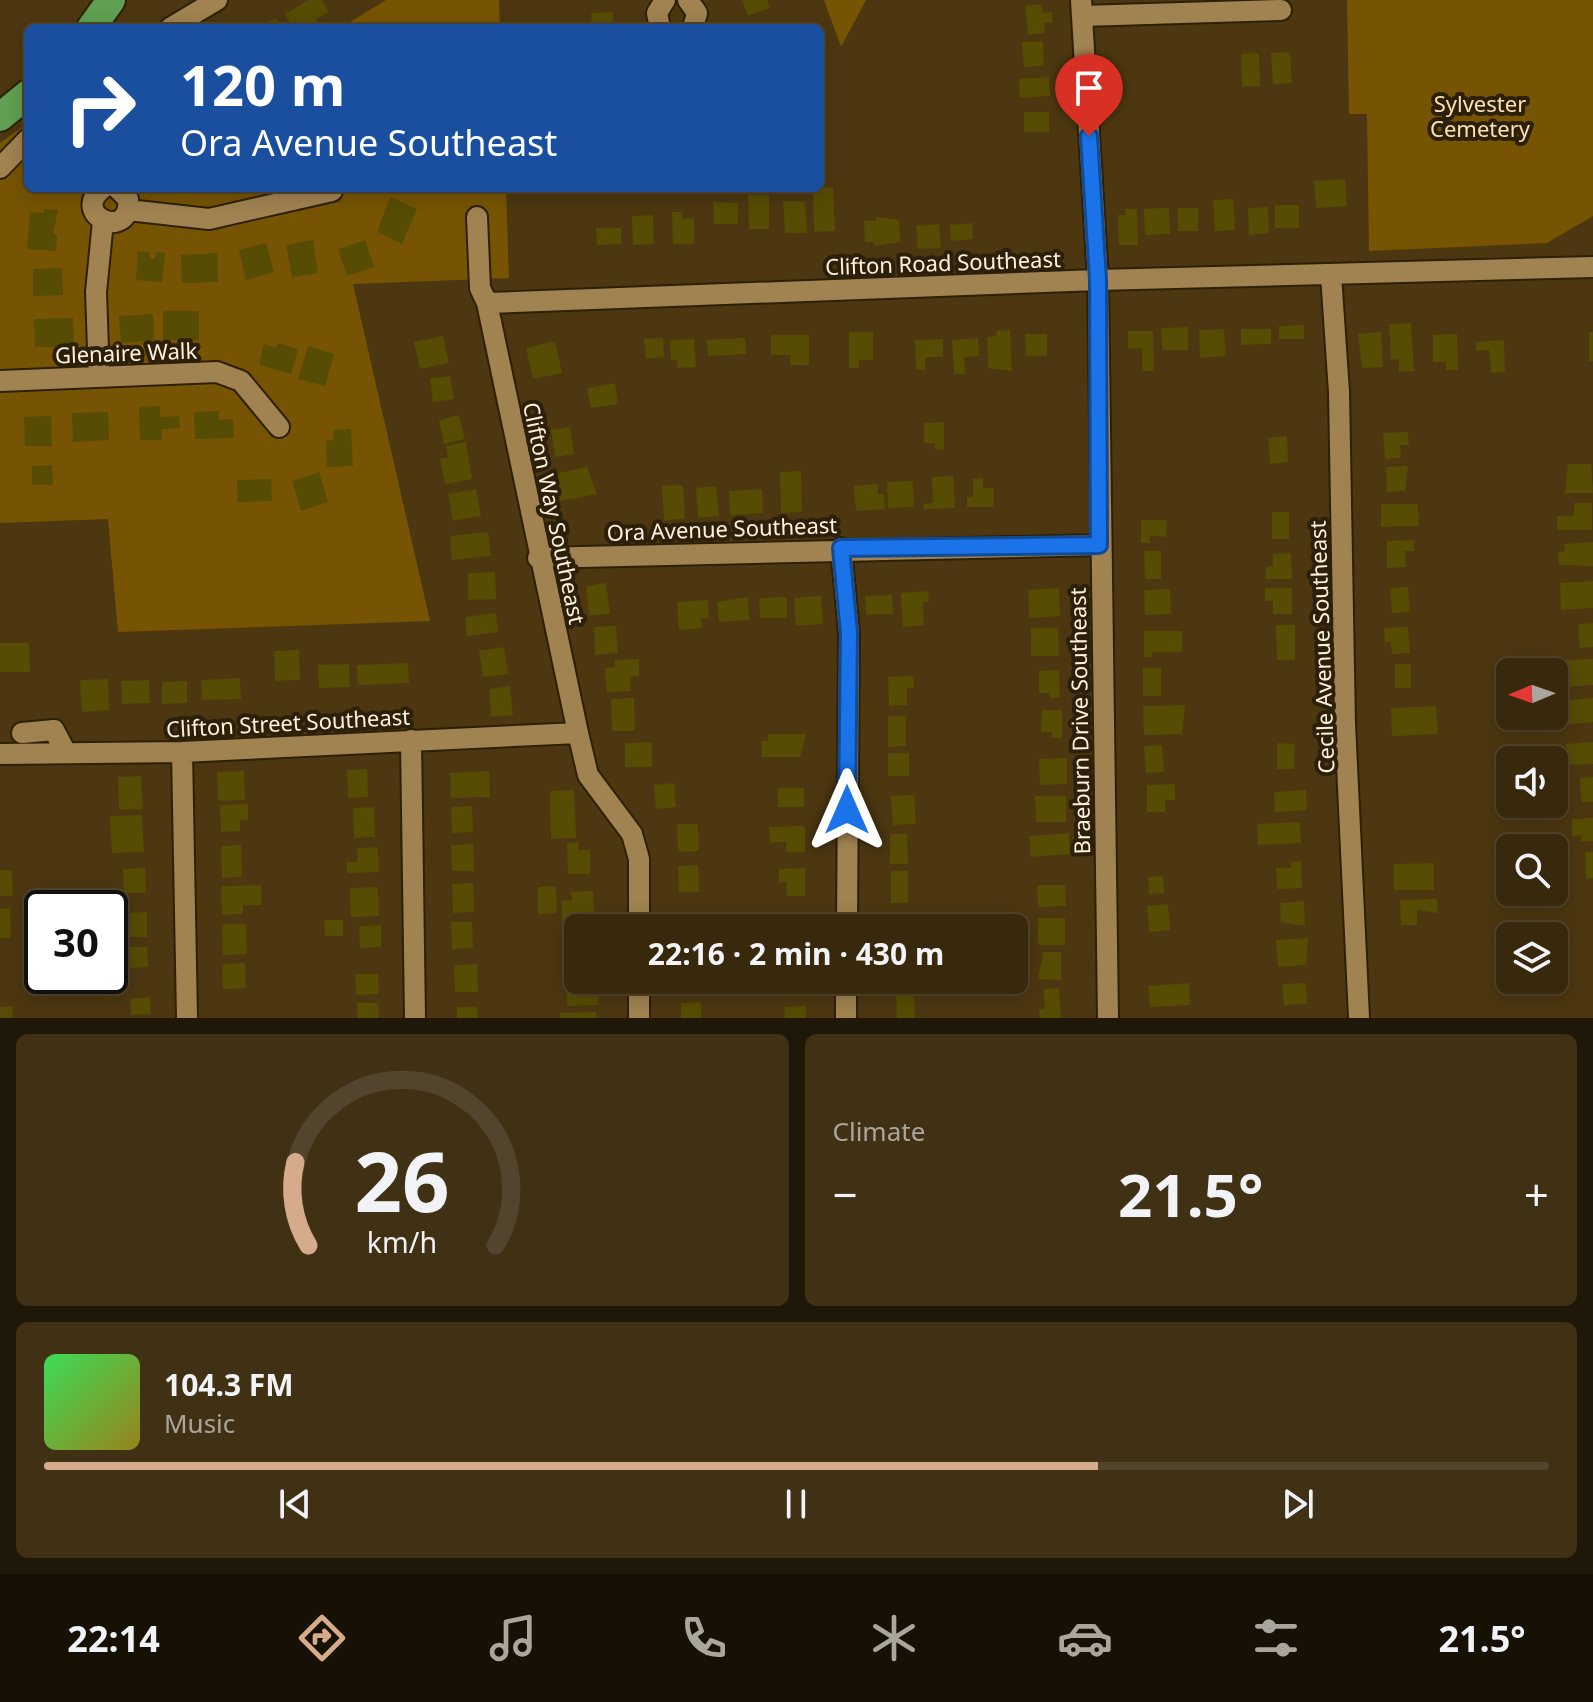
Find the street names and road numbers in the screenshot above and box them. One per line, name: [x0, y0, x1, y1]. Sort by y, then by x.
street label: Clifton Road Southeast: [825, 243, 1061, 281]
street label: Glenaire Walk: [54, 335, 198, 369]
street label: Clifton Way Southeast: [517, 399, 593, 627]
street label: Ora Avenue Southeast: [606, 509, 838, 547]
street label: Cecile Avenue Southeast: [1302, 520, 1340, 774]
street label: Braeburn Drive Southeast: [1062, 587, 1096, 855]
street label: Clifton Street Southeast: [165, 701, 411, 743]

